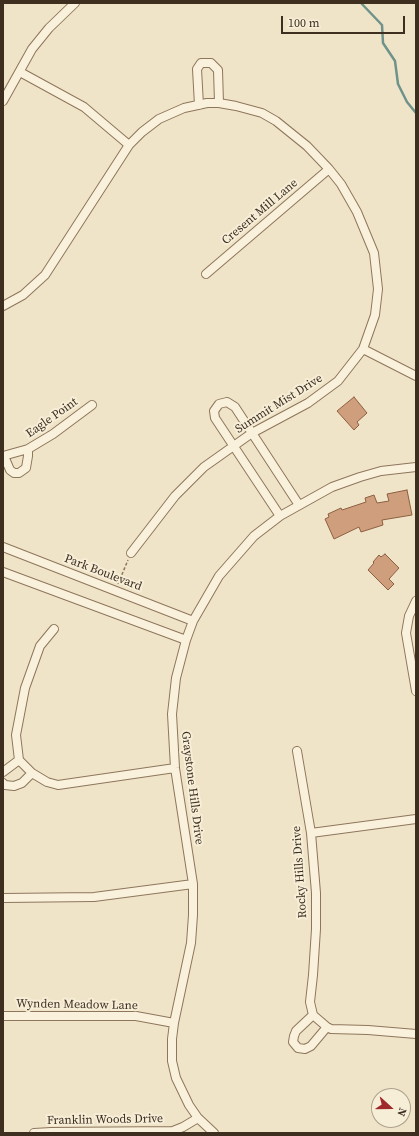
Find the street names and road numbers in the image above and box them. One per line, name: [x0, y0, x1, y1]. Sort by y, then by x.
street label: Cresent Mill Lane: [219, 176, 301, 248]
street label: Summit Mist Drive: [233, 371, 325, 437]
street label: Eagle Point: [23, 395, 81, 441]
street label: Park Boulevard: [62, 552, 144, 594]
street label: Graystone Hills Drive: [178, 730, 206, 846]
street label: Rocky Hills Drive: [290, 825, 310, 919]
street label: Wynden Meadow Lane: [16, 997, 138, 1013]
street label: Franklin Woods Drive: [47, 1112, 163, 1128]

